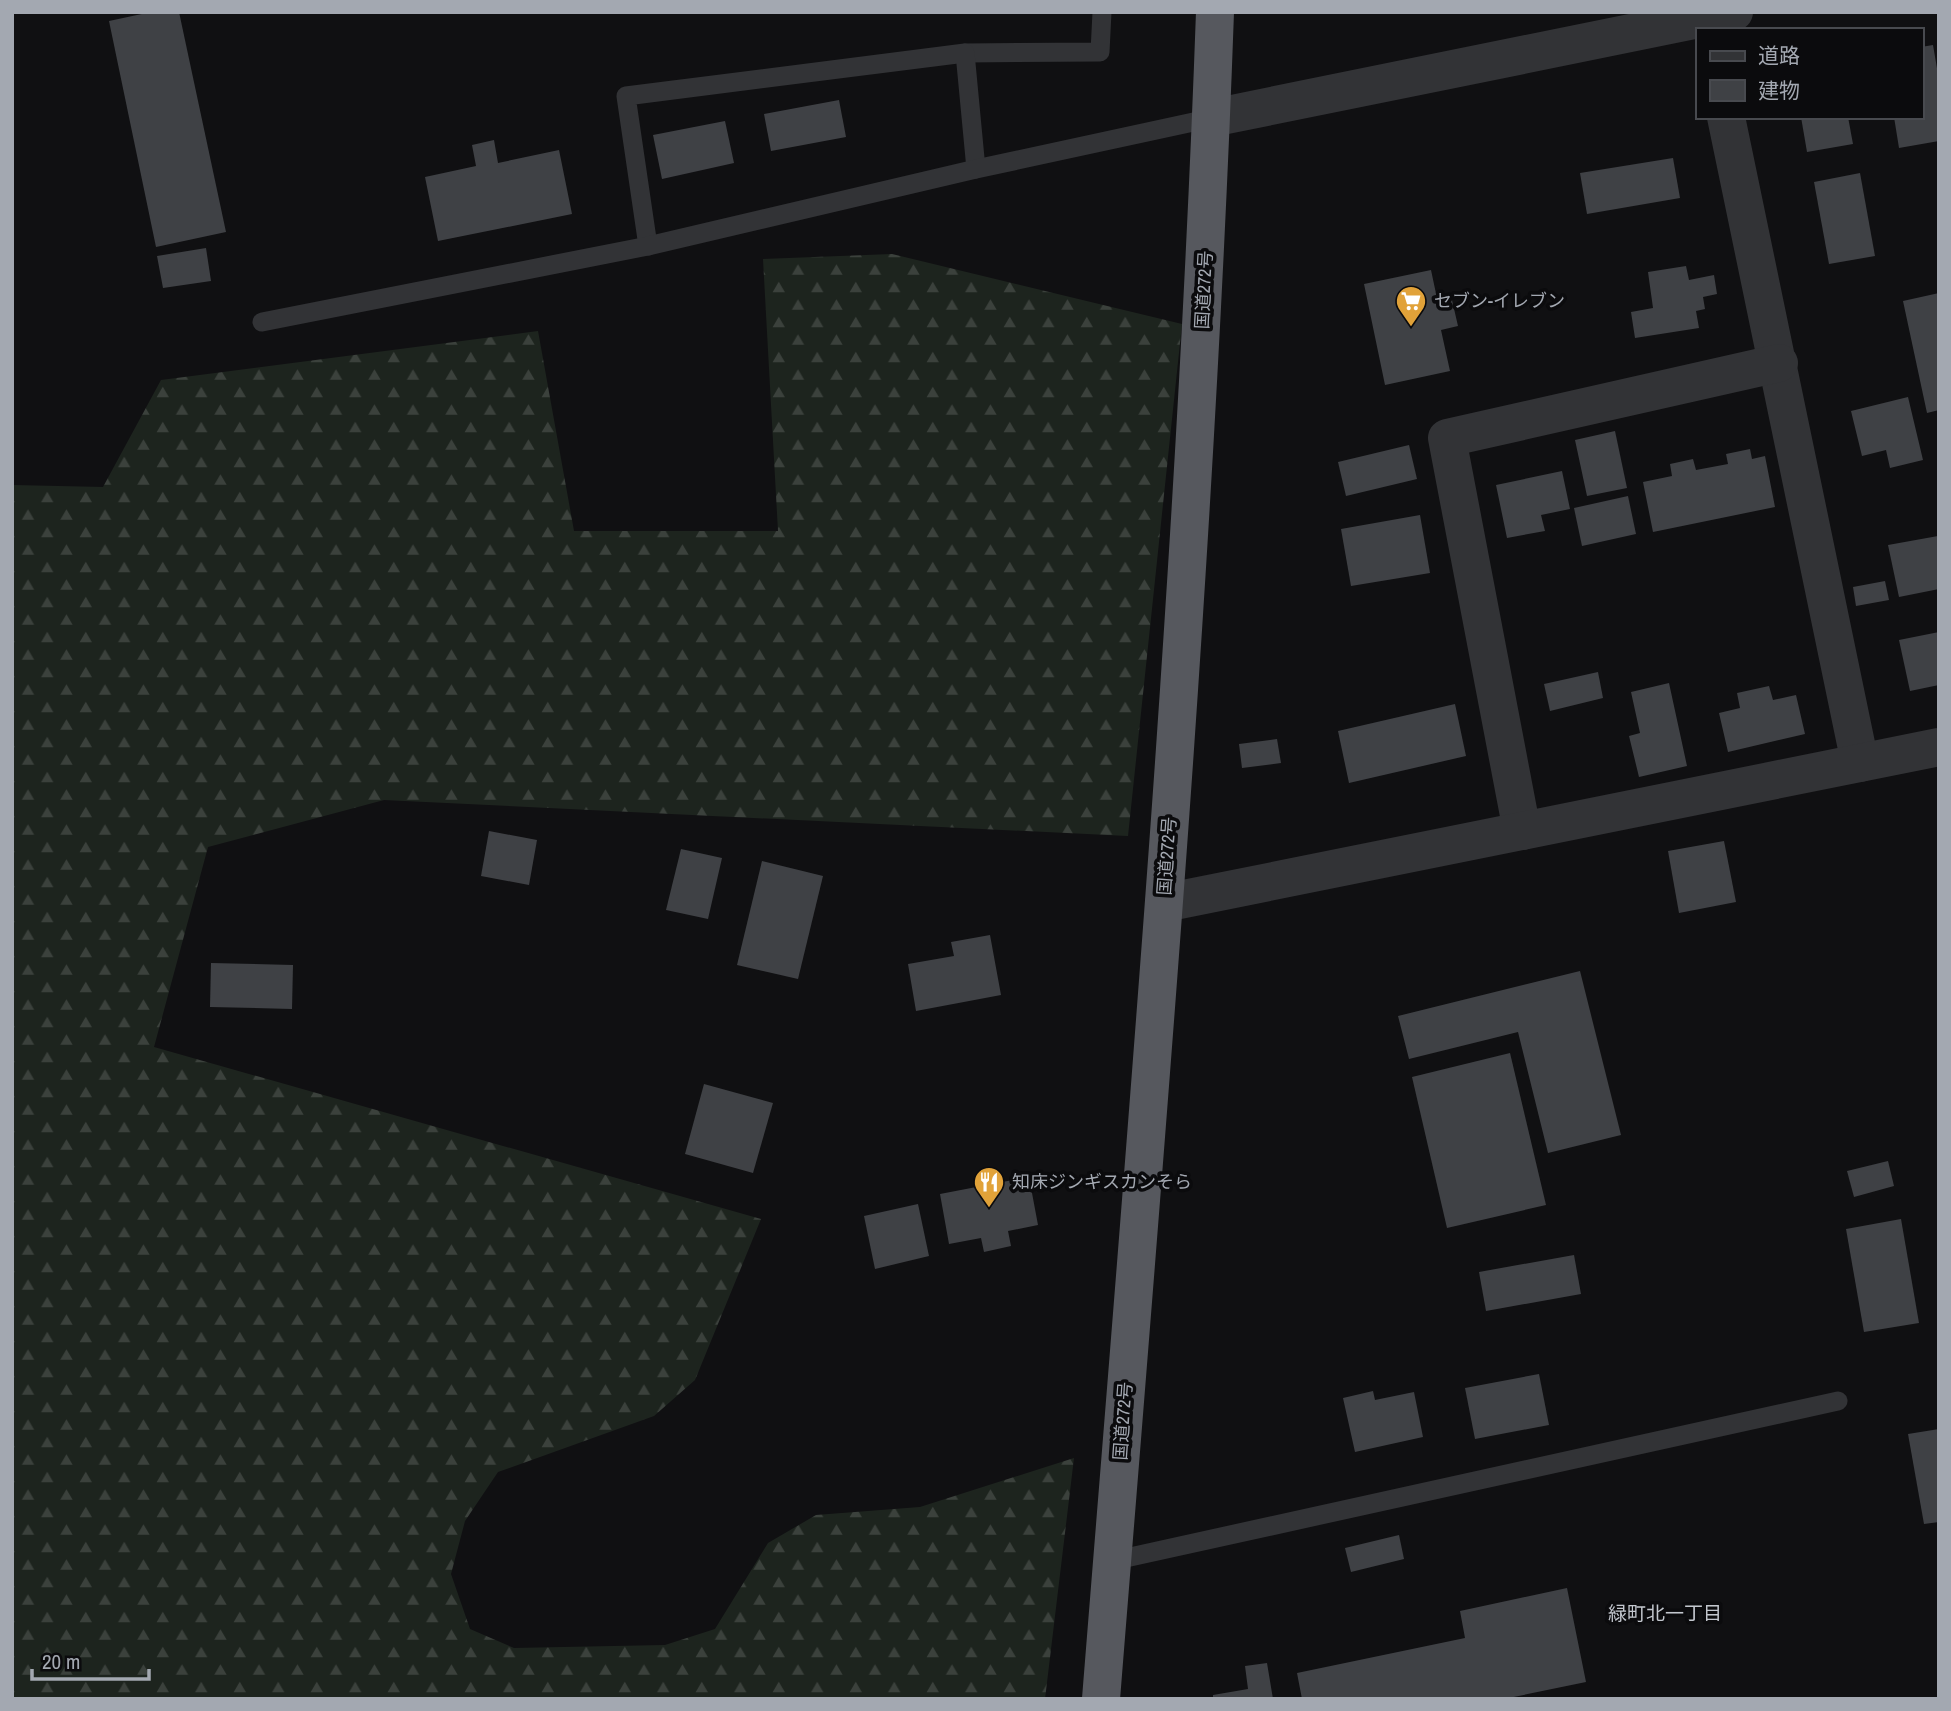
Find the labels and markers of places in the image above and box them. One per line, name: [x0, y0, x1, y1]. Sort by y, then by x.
supermarket icon: セブン-イレブン: [1394, 284, 1428, 328]
place label: セブン-イレブン: [1434, 288, 1565, 313]
restaurant icon: 知床ジンギスカンそら: [972, 1165, 1006, 1209]
place label: 知床ジンギスカンそら: [1012, 1169, 1192, 1194]

